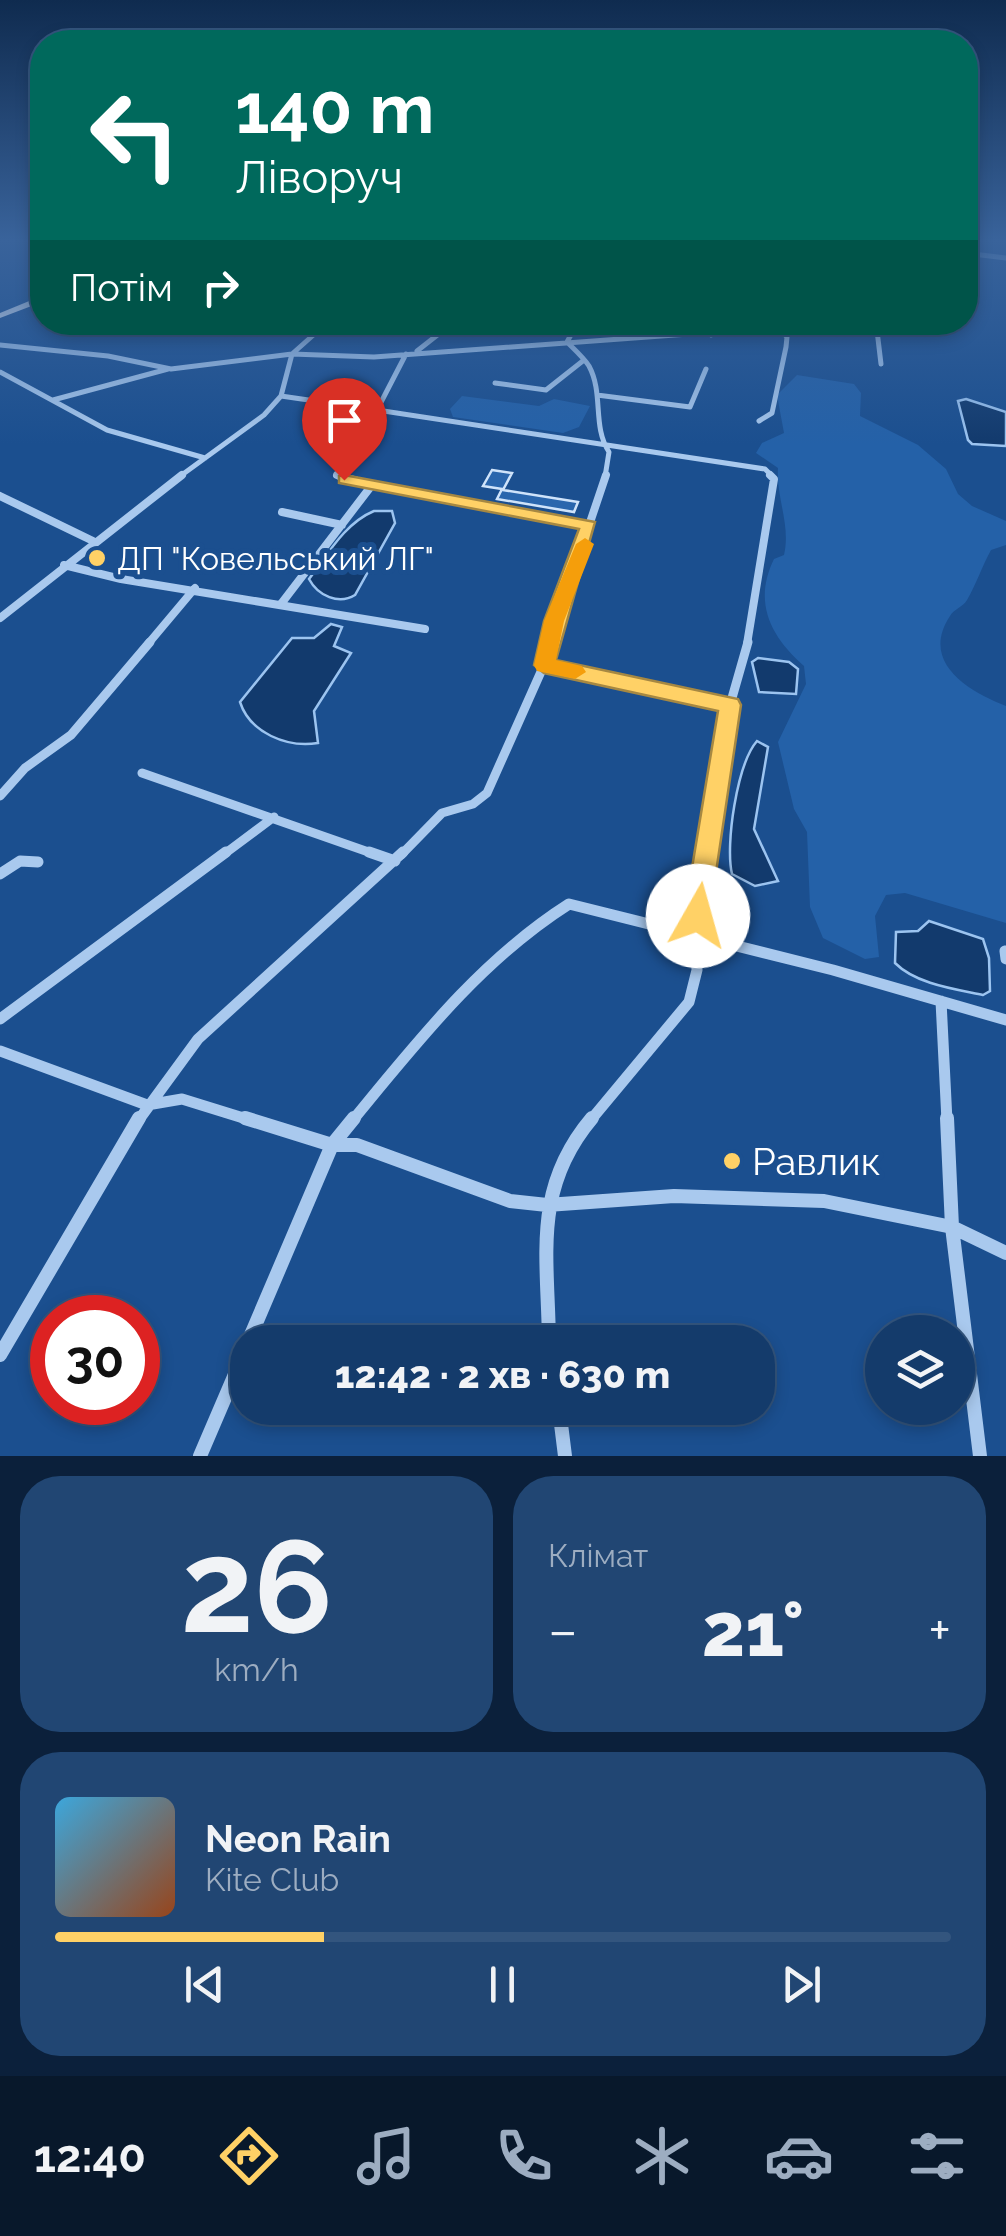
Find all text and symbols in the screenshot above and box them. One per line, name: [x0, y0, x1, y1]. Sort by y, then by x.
text: 140 m: [235, 67, 435, 149]
icon: left: [70, 70, 200, 200]
text: Ліворуч: [235, 151, 403, 204]
icon: right: [193, 260, 248, 315]
text: Потім: [70, 265, 173, 310]
pin: [302, 378, 387, 481]
icon: arrive: [317, 393, 372, 448]
place label: ДП "Ковельський ЛГ": [117, 540, 434, 577]
marker: ДП "Ковельський ЛГ": [86, 547, 108, 569]
position arrow: [646, 864, 750, 968]
place label: Равлик: [752, 1139, 880, 1184]
marker: Равлик: [721, 1150, 743, 1172]
speed limit sign: 30: [30, 1295, 160, 1425]
map controls: [865, 1315, 975, 1425]
button: layers: [865, 1315, 975, 1425]
text: 12:42 · 2 хв · 630 m: [335, 1352, 670, 1397]
text: 26: [180, 1510, 333, 1662]
text: Клімат: [548, 1537, 648, 1574]
text: 21°: [702, 1585, 804, 1674]
text: −: [548, 1598, 578, 1663]
text: +: [928, 1598, 951, 1663]
text: km/h: [214, 1651, 299, 1688]
text: Neon Rain: [205, 1816, 391, 1861]
text: Kite Club: [205, 1861, 339, 1898]
icon: previous: [177, 1957, 232, 2012]
icon: pause: [475, 1957, 530, 2012]
icon: next: [774, 1957, 829, 2012]
icon: directions: [214, 2121, 284, 2191]
icon: music: [351, 2121, 421, 2191]
icon: phone: [489, 2121, 559, 2191]
icon: climate: [627, 2121, 697, 2191]
icon: car: [764, 2121, 834, 2191]
icon: filters: [902, 2121, 972, 2191]
text: 12:40: [34, 2130, 146, 2183]

